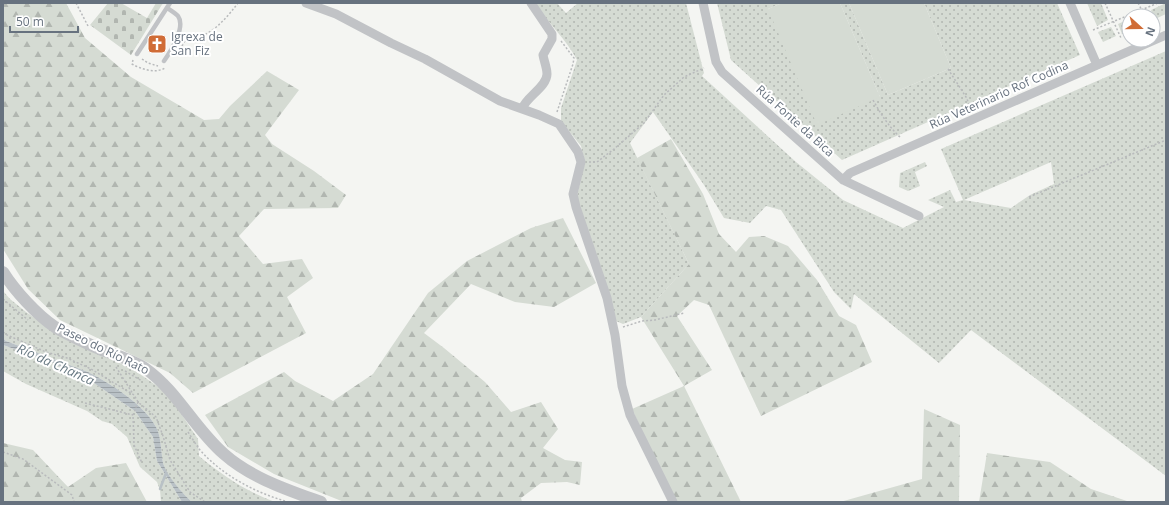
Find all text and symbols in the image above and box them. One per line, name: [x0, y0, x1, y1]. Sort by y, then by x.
scale bar: [10, 8, 78, 34]
north arrow: [1121, 8, 1161, 48]
text: 50 m: [16, 13, 44, 30]
text: N: [1142, 25, 1159, 39]
place label: Igrexa de San Fiz: [171, 28, 223, 59]
church icon: Igrexa de San Fiz: [146, 33, 168, 55]
street label: Rúa Veterinario Rof Codina: [927, 56, 1071, 133]
street label: Rúa Fonte da Bica: [753, 81, 838, 160]
street label: Paseo do Río Rato: [54, 319, 152, 378]
water label: Río da Chanca: [14, 339, 98, 389]

